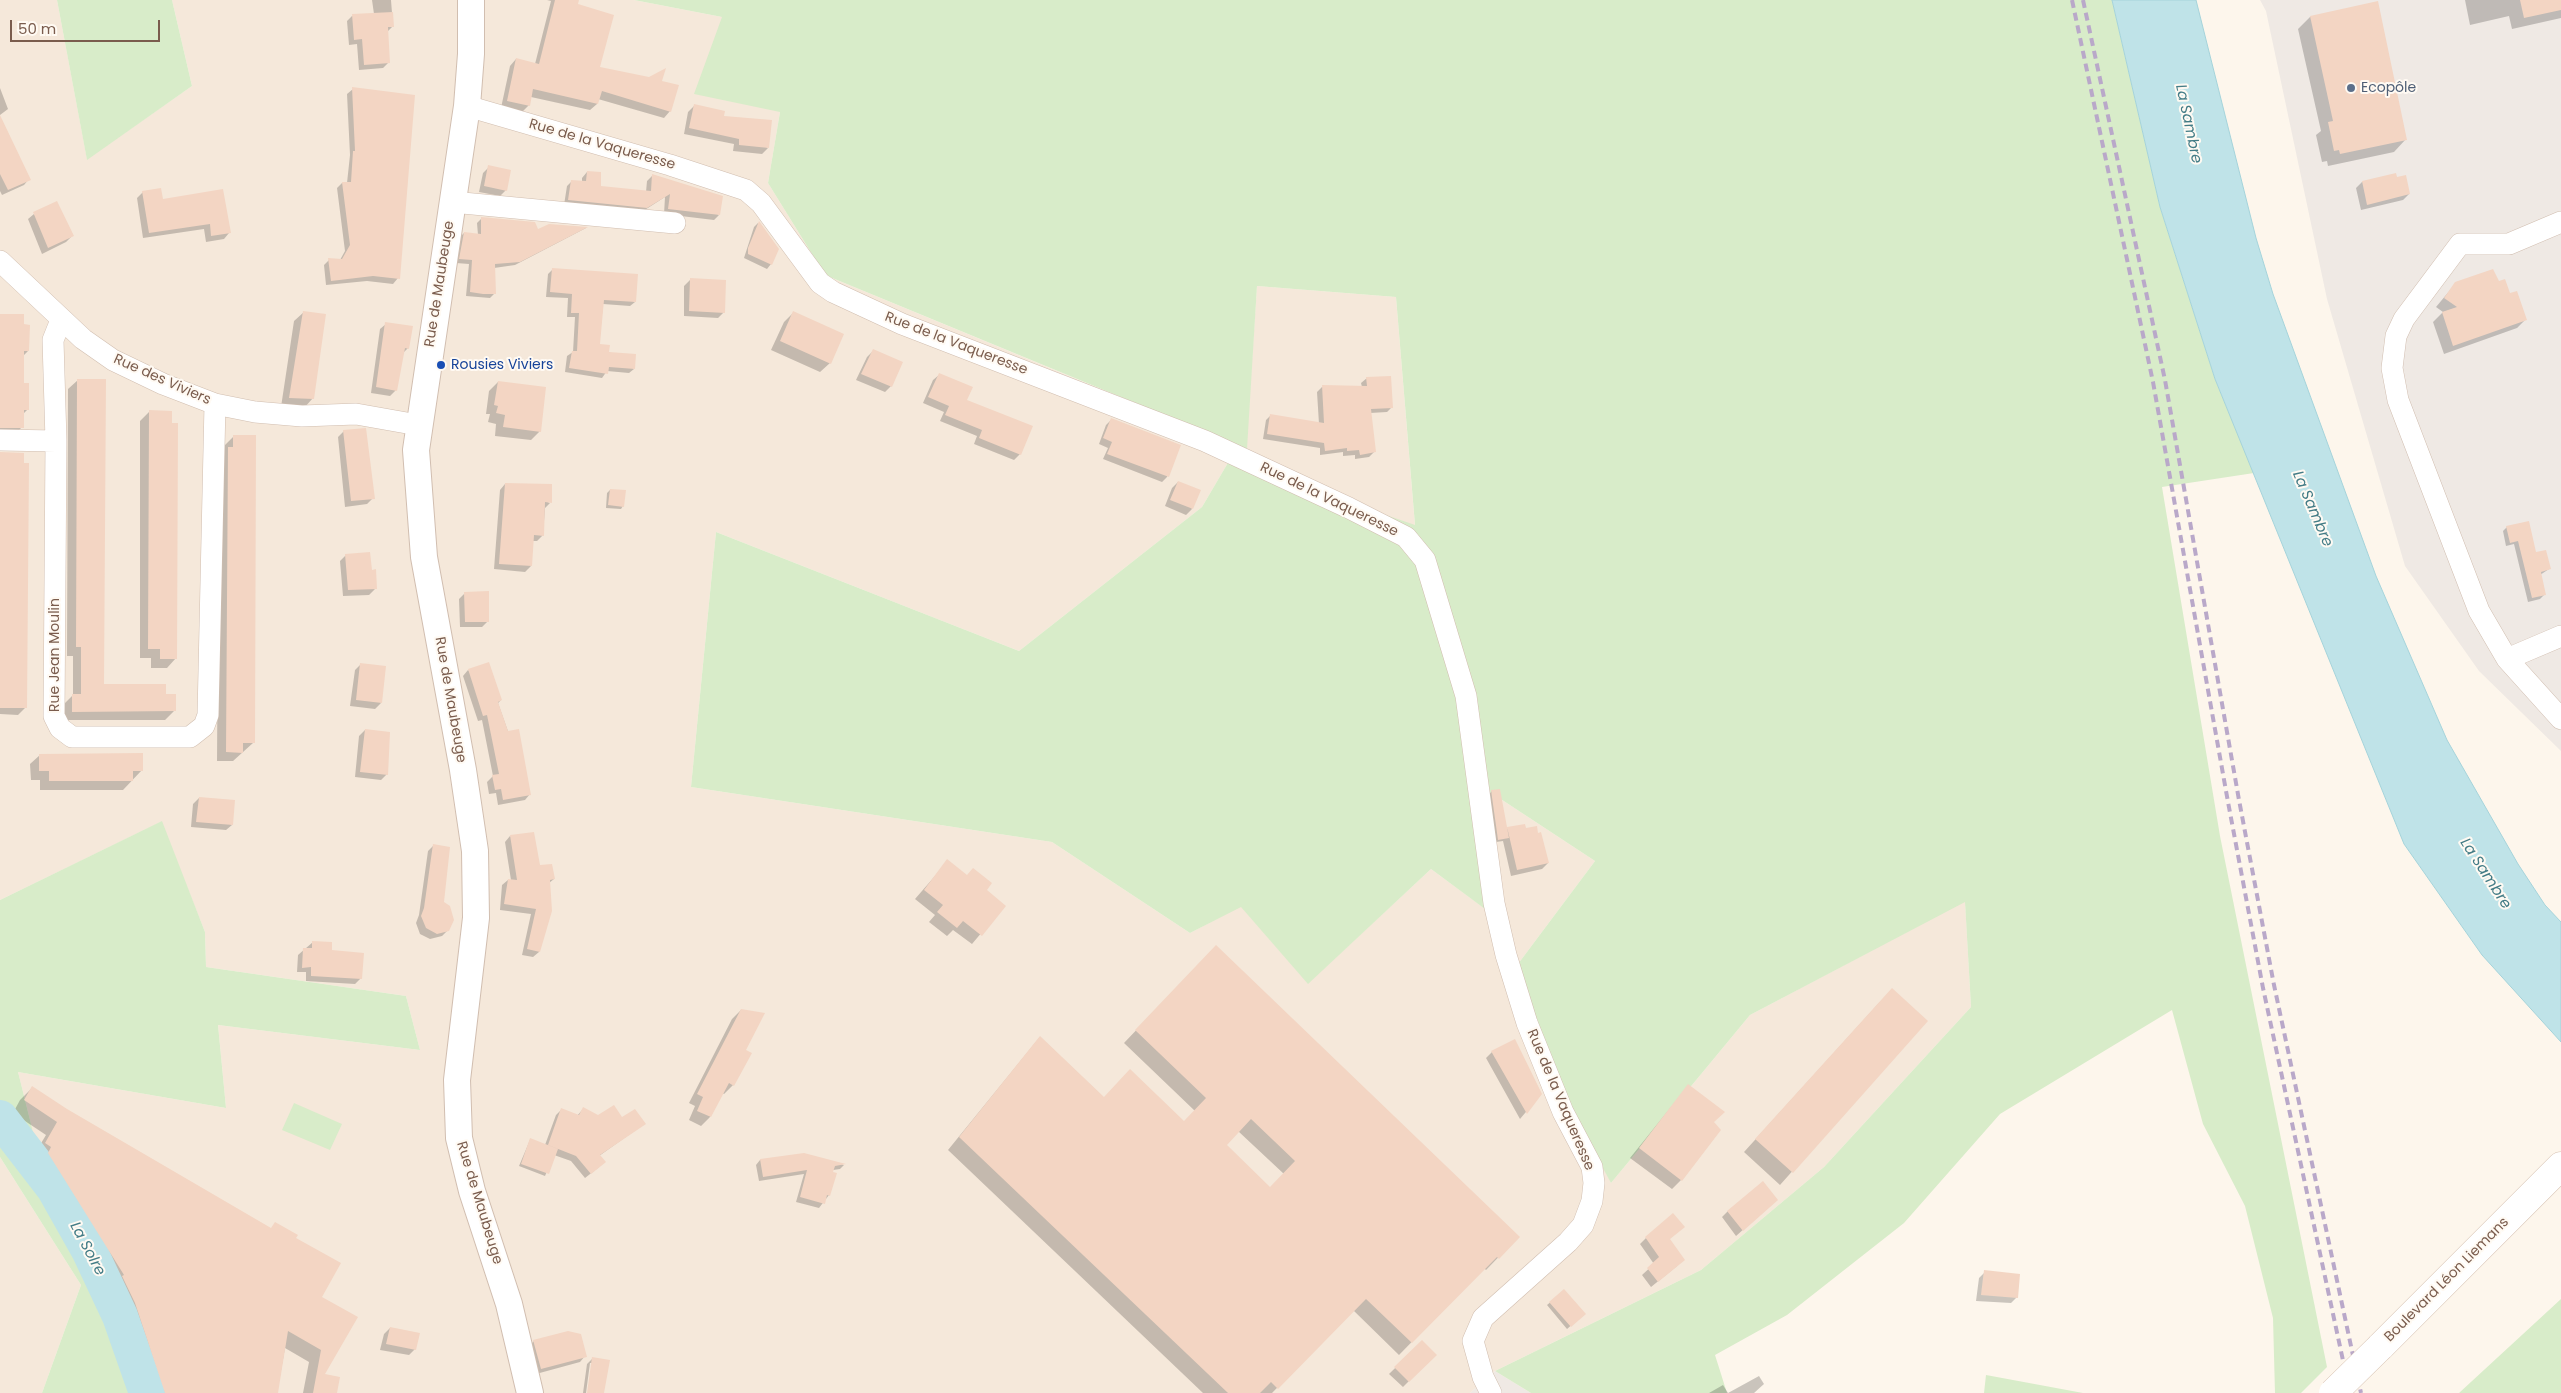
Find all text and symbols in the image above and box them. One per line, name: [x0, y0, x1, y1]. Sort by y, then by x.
scale bar: [12, 10, 162, 42]
text: 50 m: [18, 18, 56, 39]
place label: Ecopôle: [2361, 80, 2416, 96]
marker: Ecopôle: [2345, 82, 2357, 94]
water label: La Sambre: [2171, 83, 2205, 165]
street label: Rue de la Vaqueresse: [527, 116, 677, 174]
street label: Rue de Maubeuge: [422, 220, 458, 348]
street label: Rue de la Vaqueresse: [882, 309, 1030, 379]
street label: Rue des Viviers: [111, 351, 213, 409]
place label: Rousies Viviers: [451, 357, 553, 373]
marker: Rousies Viviers: [435, 359, 447, 371]
street label: Rue de la Vaqueresse: [1257, 459, 1401, 541]
water label: La Sambre: [2288, 468, 2336, 550]
street label: Rue Jean Moulin: [47, 598, 63, 712]
street label: Rue de Maubeuge: [431, 636, 469, 764]
water label: La Sambre: [2456, 835, 2514, 913]
street label: Rue de la Vaqueresse: [1523, 1027, 1597, 1173]
street label: Rue de Maubeuge: [452, 1140, 506, 1266]
street label: Boulevard Léon Liemans: [2381, 1214, 2513, 1346]
water label: La Solre: [65, 1219, 109, 1279]

